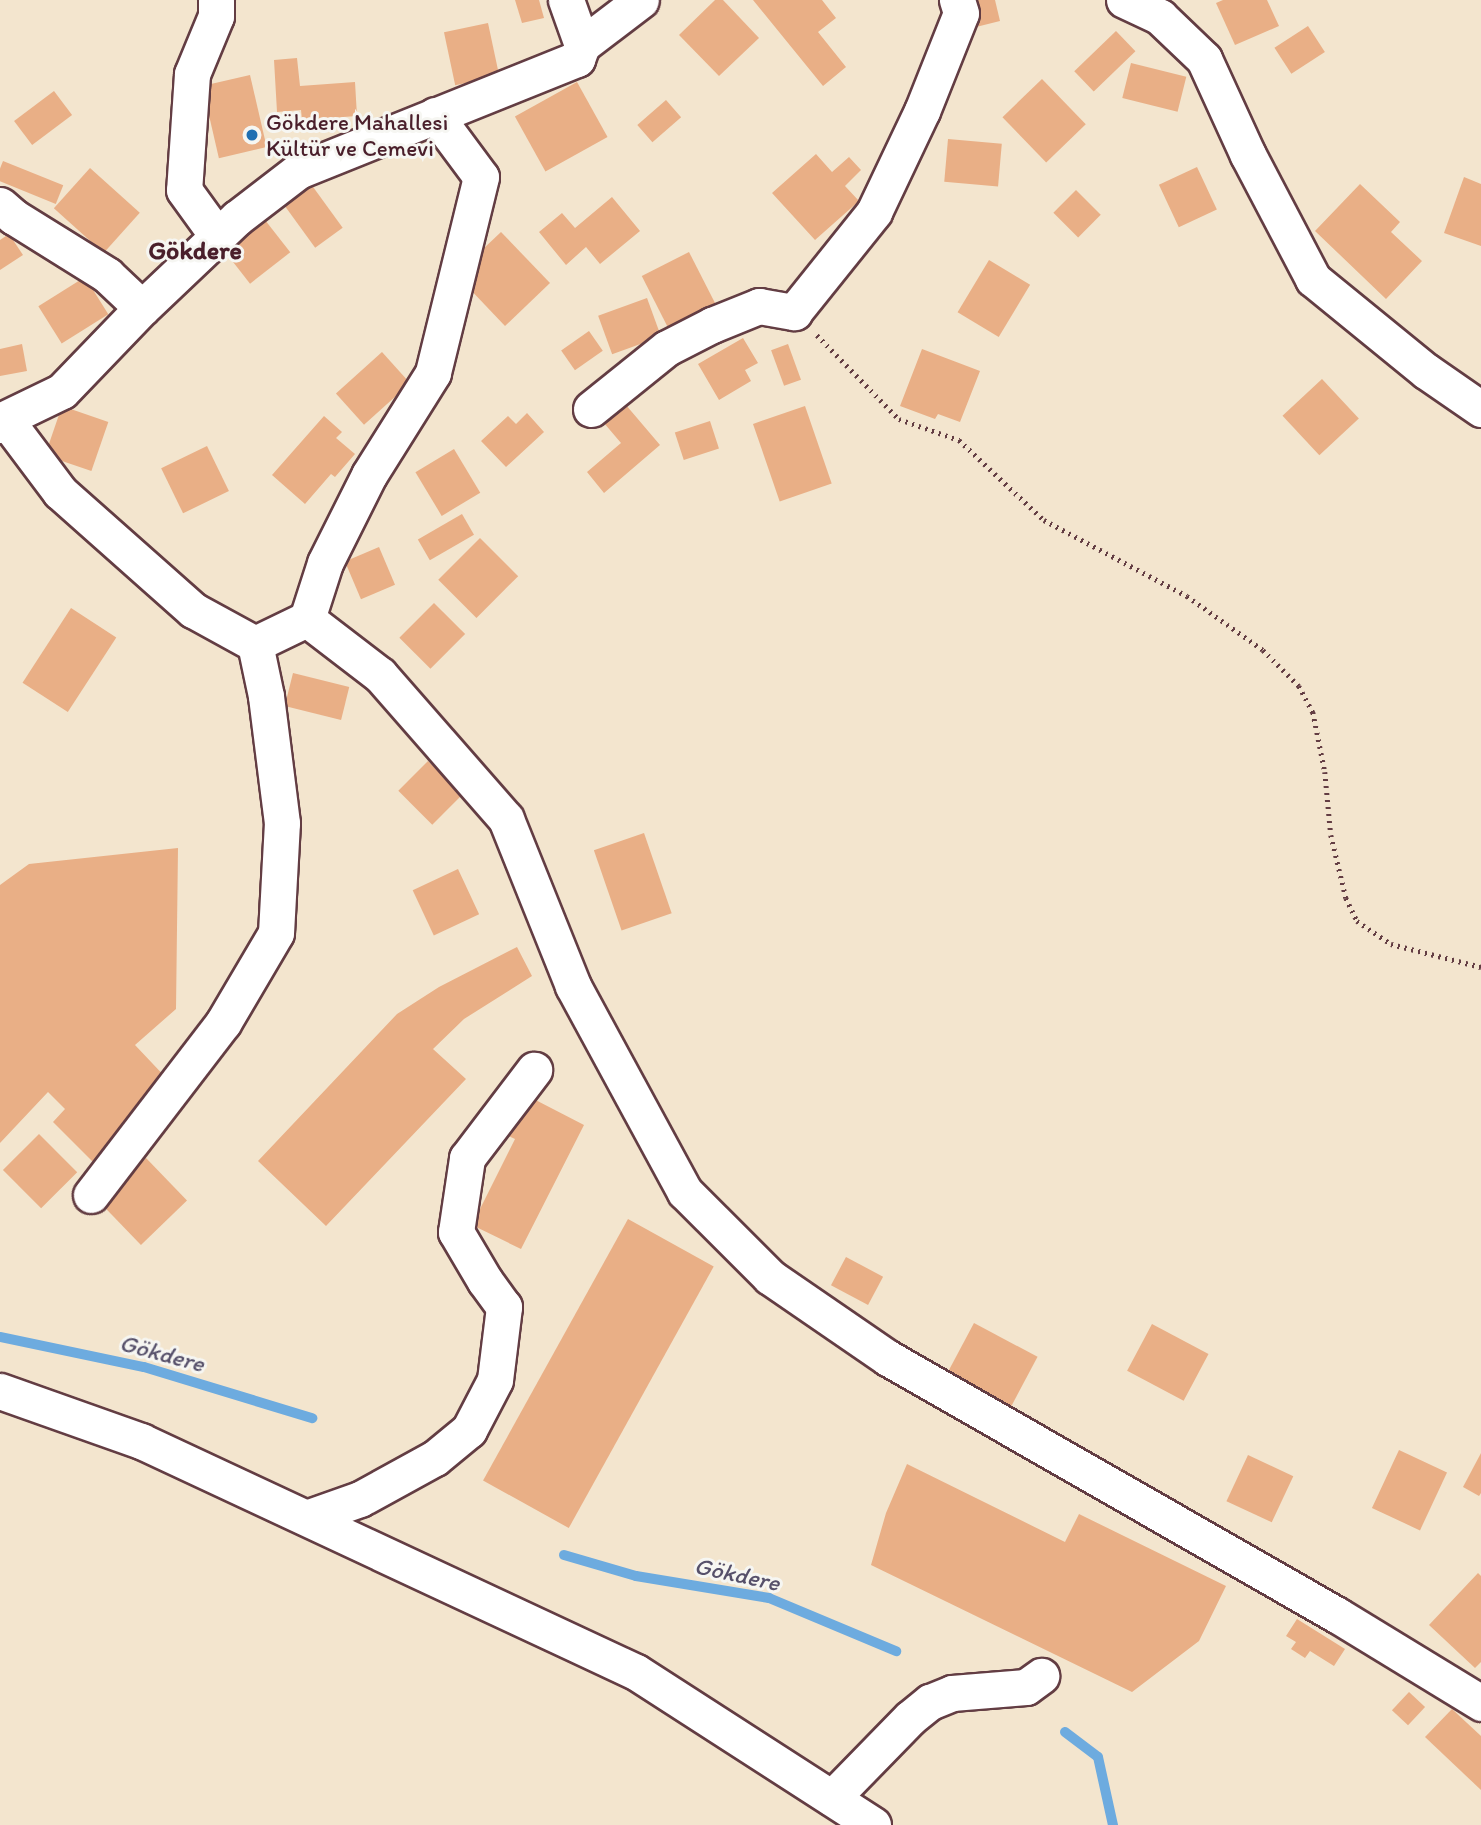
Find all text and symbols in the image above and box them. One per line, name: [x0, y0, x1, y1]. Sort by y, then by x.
place label: Gökdere Mahallesi Kültür ve Cemevi: [266, 108, 448, 162]
marker: Gökdere Mahallesi Kültür ve Cemevi: [244, 127, 260, 143]
district label: Gökdere: [148, 235, 242, 267]
water label: Gökdere: [117, 1328, 207, 1378]
water label: Gökdere: [692, 1551, 782, 1597]

